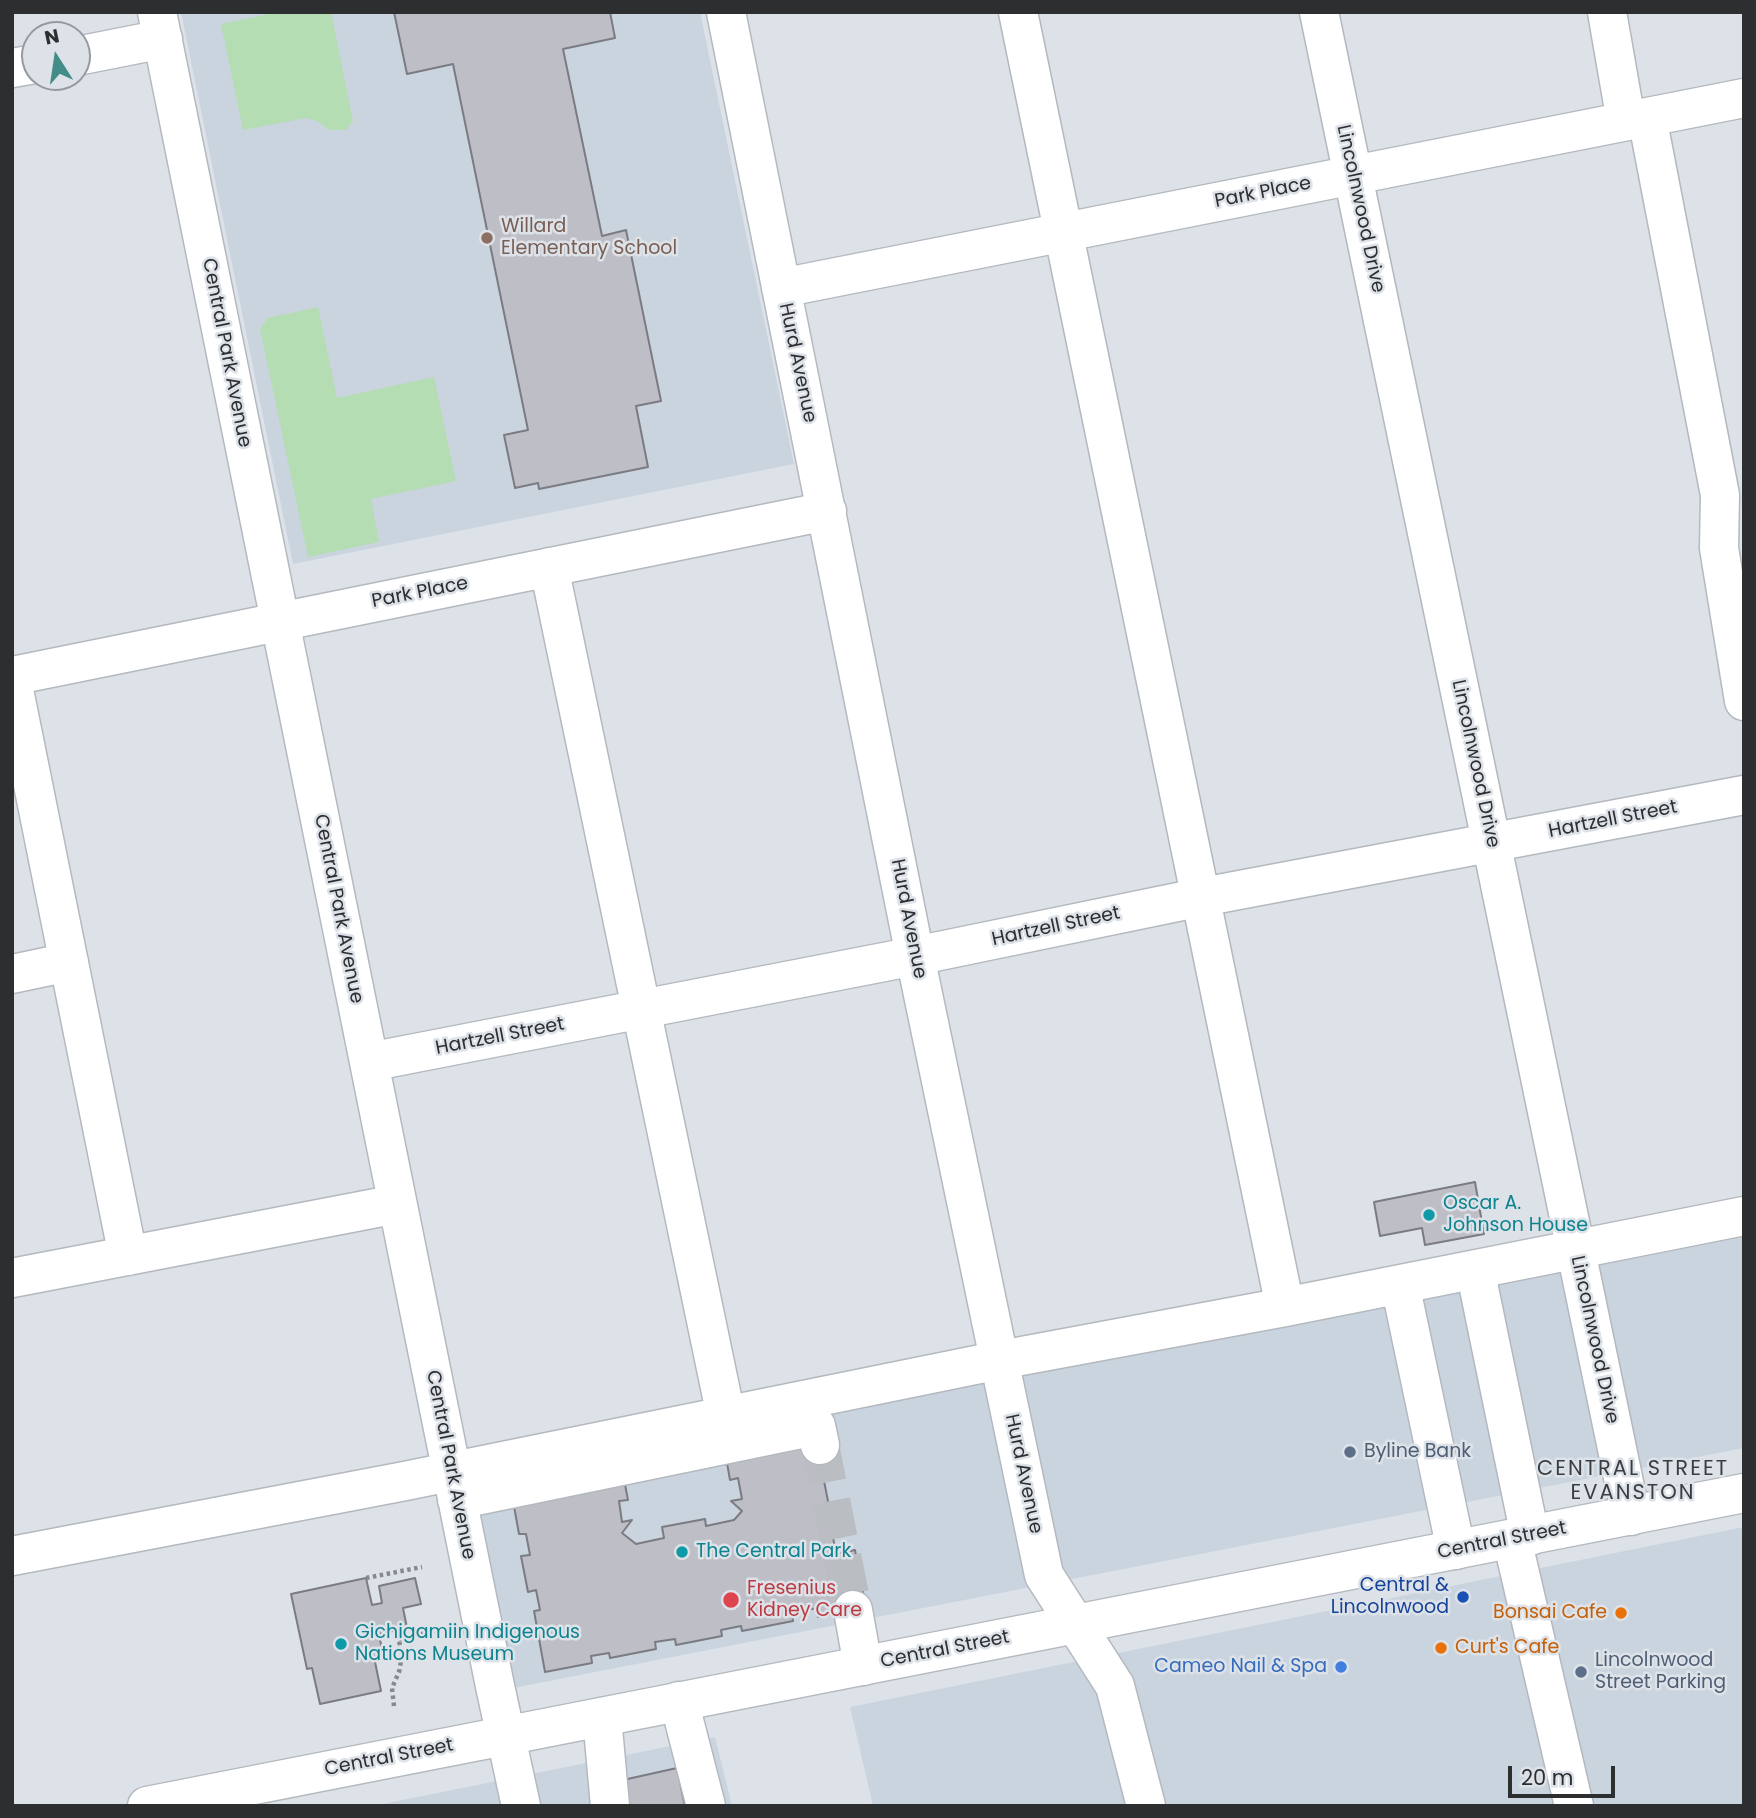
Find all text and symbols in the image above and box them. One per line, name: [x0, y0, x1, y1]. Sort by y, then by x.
north arrow: [21, 21, 91, 91]
text: N: [42, 22, 62, 52]
street label: Lincolnwood Drive: [1331, 123, 1389, 295]
street label: Park Place: [1213, 172, 1313, 214]
place label: Willard Elementary School: [501, 216, 677, 260]
marker: Willard Elementary School: [479, 230, 495, 246]
street label: Central Park Avenue: [196, 256, 256, 450]
street label: Hurd Avenue: [773, 301, 821, 425]
street label: Park Place: [370, 572, 470, 614]
street label: Lincolnwood Drive: [1446, 678, 1504, 850]
street label: Hartzell Street: [1547, 796, 1679, 844]
street label: Central Park Avenue: [308, 812, 368, 1006]
street label: Hurd Avenue: [885, 857, 931, 981]
street label: Hartzell Street: [990, 902, 1122, 952]
street label: Hartzell Street: [434, 1013, 566, 1061]
place label: Oscar A. Johnson House: [1443, 1193, 1588, 1237]
marker: Oscar A. Johnson House: [1421, 1207, 1437, 1223]
street label: Lincolnwood Drive: [1565, 1254, 1623, 1426]
street label: Central Park Avenue: [420, 1368, 480, 1562]
street label: Hurd Avenue: [999, 1412, 1047, 1536]
place label: Byline Bank: [1364, 1441, 1471, 1463]
marker: Byline Bank: [1342, 1444, 1358, 1460]
district label: CENTRAL STREET EVANSTON: [1539, 1457, 1727, 1507]
street label: Central Street: [1436, 1517, 1568, 1565]
place label: The Central Park: [696, 1541, 851, 1563]
marker: The Central Park: [674, 1544, 690, 1560]
place label: Central & Lincolnwood: [1331, 1575, 1449, 1619]
place label: Fresenius Kidney Care: [747, 1578, 862, 1622]
marker: Central & Lincolnwood: [1455, 1589, 1471, 1605]
marker: Fresenius Kidney Care: [721, 1590, 741, 1610]
place label: Bonsai Cafe: [1493, 1602, 1607, 1624]
marker: Bonsai Cafe: [1613, 1605, 1629, 1621]
place label: Gichigamiin Indigenous Nations Museum: [355, 1622, 580, 1666]
street label: Central Street: [879, 1626, 1011, 1674]
marker: Gichigamiin Indigenous Nations Museum: [333, 1636, 349, 1652]
place label: Curt's Cafe: [1455, 1637, 1559, 1659]
marker: Curt's Cafe: [1433, 1640, 1449, 1656]
place label: Lincolnwood Street Parking: [1595, 1650, 1726, 1694]
place label: Cameo Nail & Spa: [1154, 1656, 1327, 1678]
marker: Cameo Nail & Spa: [1333, 1659, 1349, 1675]
marker: Lincolnwood Street Parking: [1573, 1664, 1589, 1680]
street label: Central Street: [323, 1734, 455, 1782]
scale bar: [1511, 1752, 1618, 1796]
text: 20 m: [1521, 1763, 1574, 1792]

